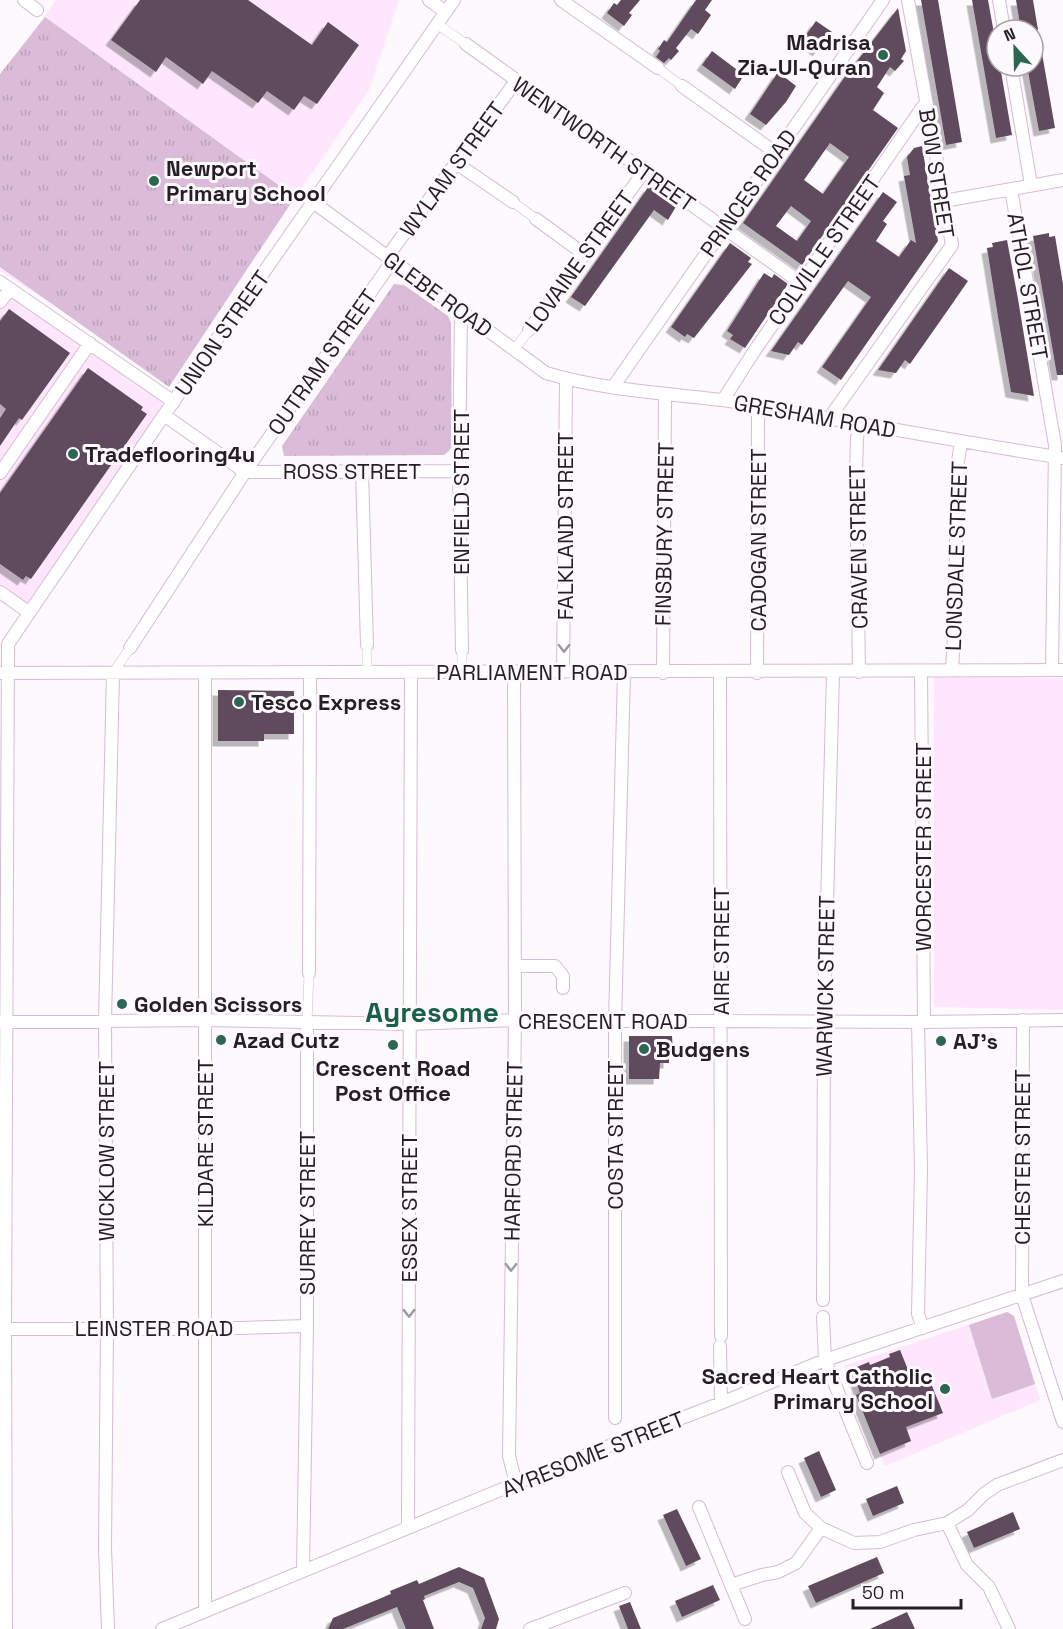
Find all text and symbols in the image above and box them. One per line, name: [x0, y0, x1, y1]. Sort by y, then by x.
north arrow: [985, 18, 1045, 78]
text: N: [1001, 23, 1018, 46]
place label: Madrisa Zia-Ul-Quran: [737, 28, 871, 81]
marker: Madrisa Zia-Ul-Quran: [876, 48, 890, 62]
street label: WENTWORTH STREET: [507, 70, 701, 218]
street label: WYLAM STREET: [393, 96, 511, 242]
street label: BOW STREET: [913, 106, 961, 240]
street label: PRINCES ROAD: [694, 124, 802, 262]
place label: Newport Primary School: [166, 154, 326, 207]
street label: COLVILLE STREET: [762, 169, 886, 331]
marker: Newport Primary School: [147, 174, 161, 188]
street label: LOVAINE STREET: [518, 185, 640, 337]
street label: ATHOL STREET: [1001, 210, 1055, 362]
street label: GLEBE ROAD: [378, 245, 498, 343]
street label: UNION STREET: [168, 265, 276, 401]
street label: OUTRAM STREET: [261, 283, 383, 441]
street label: GRESHAM ROAD: [732, 388, 898, 444]
street label: ENFIELD STREET: [447, 409, 475, 575]
street label: FALKLAND STREET: [551, 432, 579, 620]
place label: Tradeflooring4u: [85, 440, 255, 468]
street label: FINSBURY STREET: [648, 442, 680, 626]
marker: Tradeflooring4u: [66, 447, 80, 461]
street label: CADOGAN STREET: [744, 448, 772, 632]
street label: ROSS STREET: [283, 457, 421, 485]
street label: LONSDALE STREET: [939, 461, 973, 651]
street label: CRAVEN STREET: [843, 465, 873, 629]
one-way arrow: [558, 643, 570, 652]
street label: PARLIAMENT ROAD: [436, 658, 628, 686]
place label: Tesco Express: [251, 688, 401, 716]
marker: Tesco Express: [232, 695, 246, 709]
street label: WORCESTER STREET: [909, 742, 937, 952]
street label: AIRE STREET: [707, 887, 735, 1015]
street label: WARWICK STREET: [809, 895, 841, 1077]
place label: Golden Scissors: [134, 990, 302, 1018]
district label: Ayresome: [365, 994, 499, 1030]
marker: Golden Scissors: [115, 997, 129, 1011]
street label: CRESCENT ROAD: [518, 1007, 688, 1035]
place label: Azad Cutz: [233, 1026, 340, 1054]
place label: AJ’s: [953, 1027, 998, 1055]
marker: Azad Cutz: [214, 1033, 228, 1047]
marker: AJ’s: [934, 1034, 948, 1048]
place label: Budgens: [656, 1035, 750, 1063]
marker: Crescent Road Post Office: [386, 1038, 400, 1052]
marker: Budgens: [637, 1042, 651, 1056]
place label: Crescent Road Post Office: [315, 1054, 471, 1107]
street label: KILDARE STREET: [191, 1059, 219, 1227]
street label: COSTA STREET: [601, 1060, 629, 1210]
street label: WICKLOW STREET: [92, 1061, 120, 1241]
street label: HARFORD STREET: [497, 1061, 529, 1241]
street label: CHESTER STREET: [1008, 1069, 1036, 1245]
street label: SURREY STREET: [293, 1131, 321, 1295]
street label: ESSEX STREET: [395, 1134, 423, 1282]
one-way arrow: [505, 1263, 517, 1272]
one-way arrow: [403, 1309, 415, 1318]
street label: LEINSTER ROAD: [75, 1314, 233, 1342]
place label: Sacred Heart Catholic Primary School: [702, 1362, 933, 1415]
marker: Sacred Heart Catholic Primary School: [938, 1382, 952, 1396]
street label: AYRESOME STREET: [498, 1405, 688, 1503]
scale bar: [853, 1572, 961, 1610]
text: 50 m: [862, 1581, 904, 1604]

